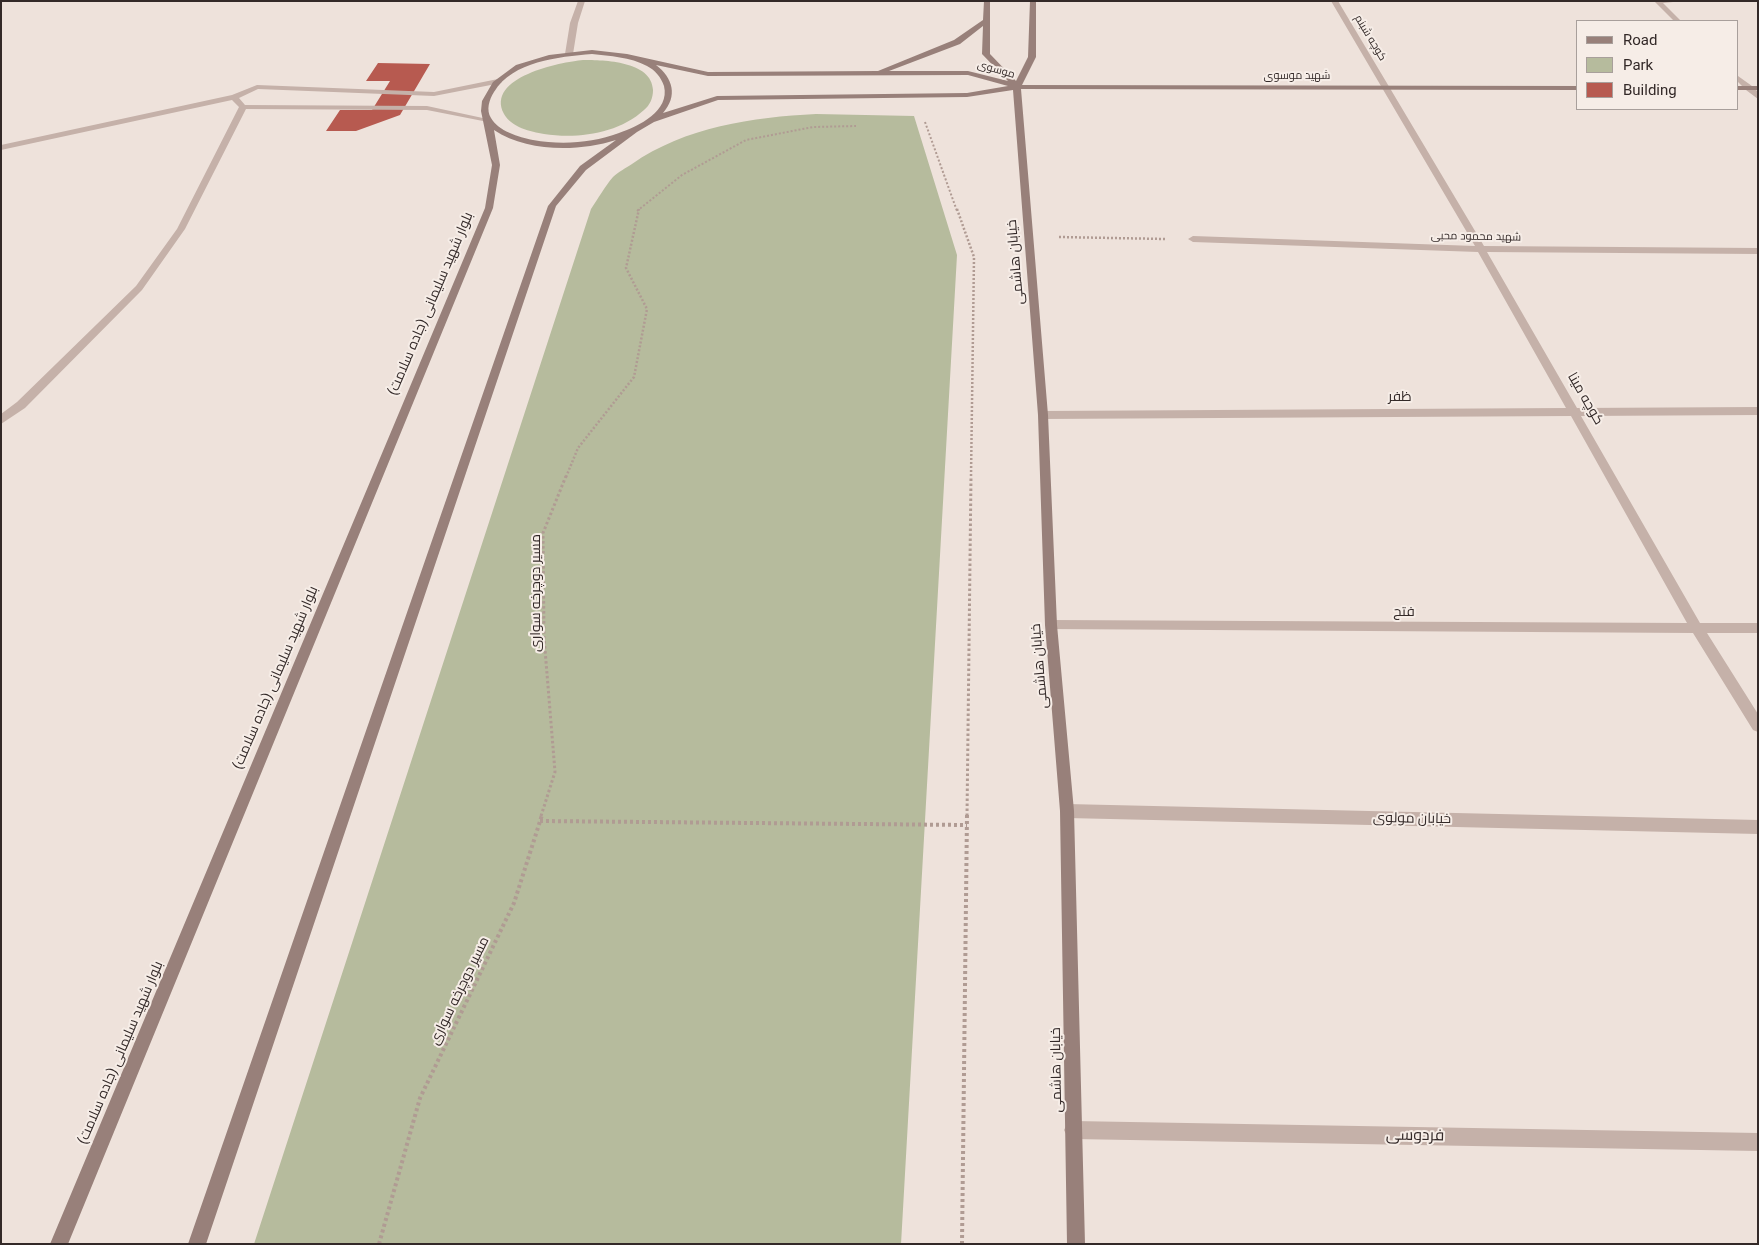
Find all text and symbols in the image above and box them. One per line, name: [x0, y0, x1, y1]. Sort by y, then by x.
street label: کوچه شبنم: [1351, 13, 1389, 63]
legend: [1576, 20, 1739, 110]
text: Road: [1623, 31, 1657, 49]
text: Park: [1623, 56, 1653, 74]
street label: موسوی: [976, 58, 1016, 82]
street label: شهید موسوی: [1264, 69, 1330, 83]
text: Building: [1623, 81, 1677, 99]
street label: بلوار شهید سلیمانی (جاده سلامت): [385, 210, 477, 398]
street label: خیابان هاشمی: [1004, 219, 1028, 305]
street label: شهید محمود محبی: [1431, 230, 1521, 244]
street label: کوچه مینا: [1563, 370, 1607, 428]
street label: ظفر: [1388, 389, 1412, 405]
street label: مسیر دوچرخه سواری: [528, 534, 544, 652]
street label: بلوار شهید سلیمانی (جاده سلامت): [230, 584, 322, 772]
street label: فتح: [1393, 604, 1415, 620]
street label: خیابان هاشمی: [1028, 623, 1052, 709]
street label: خیابان مولوی: [1373, 810, 1451, 828]
street label: مسیر دوچرخه سواری: [427, 934, 493, 1048]
street label: بلوار شهید سلیمانی (جاده سلامت): [75, 959, 167, 1147]
street label: خیابان هاشمی: [1048, 1027, 1066, 1113]
street label: فردوسی: [1386, 1126, 1444, 1146]

